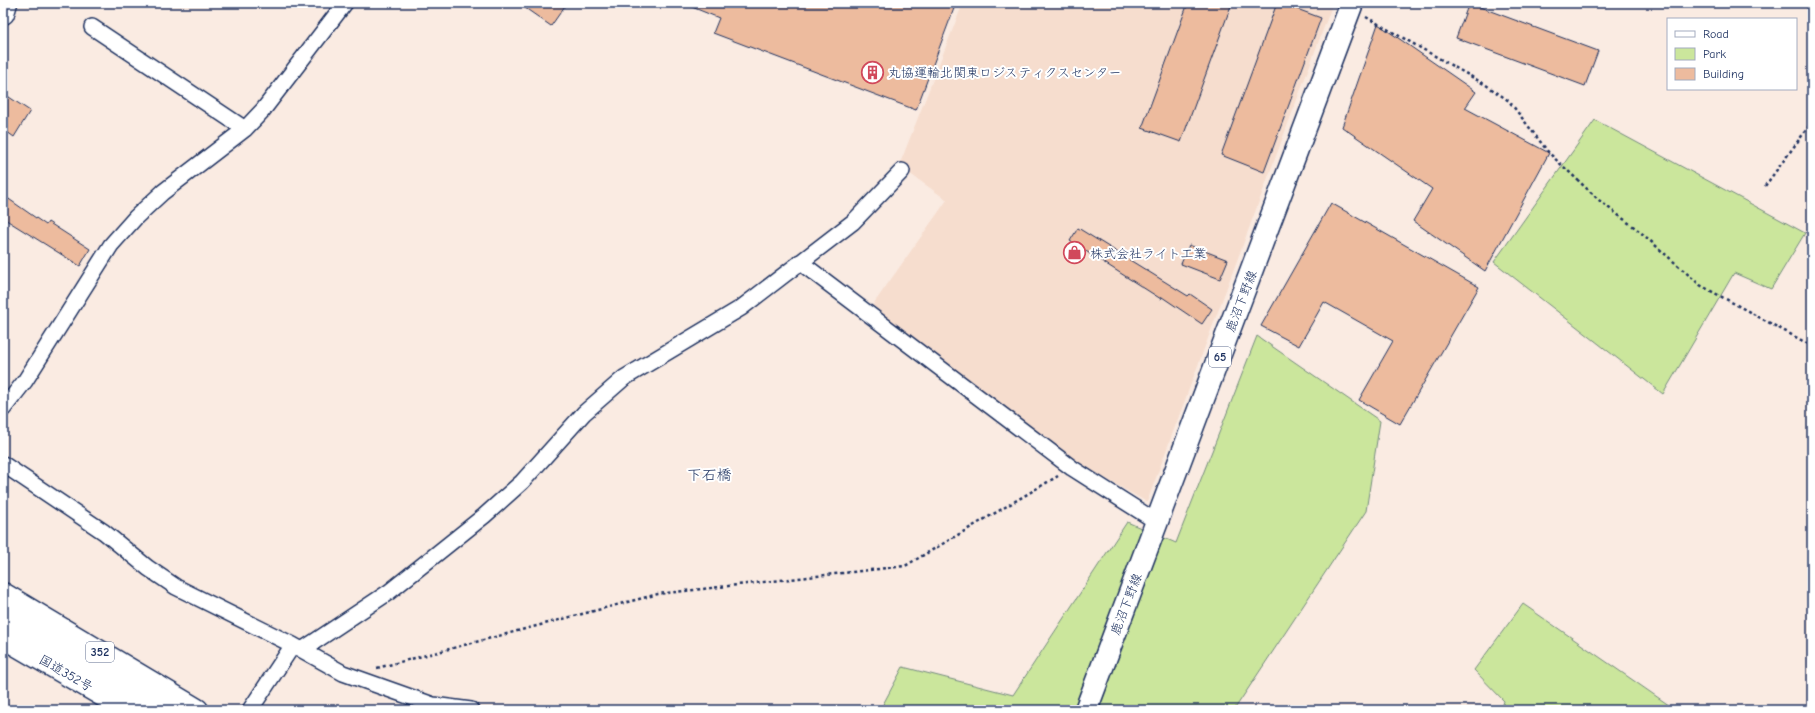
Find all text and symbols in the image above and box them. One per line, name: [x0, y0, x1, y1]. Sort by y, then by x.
legend: [1667, 18, 1797, 90]
text: Road: [1703, 27, 1729, 41]
text: Park: [1703, 47, 1726, 61]
building icon: 丸協運輸北関東ロジスティクスセンター: [859, 59, 885, 85]
place label: 丸協運輸北関東ロジスティクスセンター: [888, 65, 1121, 80]
text: Building: [1703, 67, 1744, 81]
shop icon: 株式会社ライト工業: [1062, 240, 1088, 266]
place label: 株式会社ライト工業: [1090, 246, 1206, 261]
street label: 鹿沼下野線: [1222, 267, 1260, 334]
road number: 65: [1209, 347, 1231, 367]
district label: 下石橋: [686, 466, 732, 484]
street label: 鹿沼下野線: [1107, 570, 1145, 637]
road number: 352: [86, 642, 114, 662]
street label: 国道352号: [37, 652, 95, 694]

